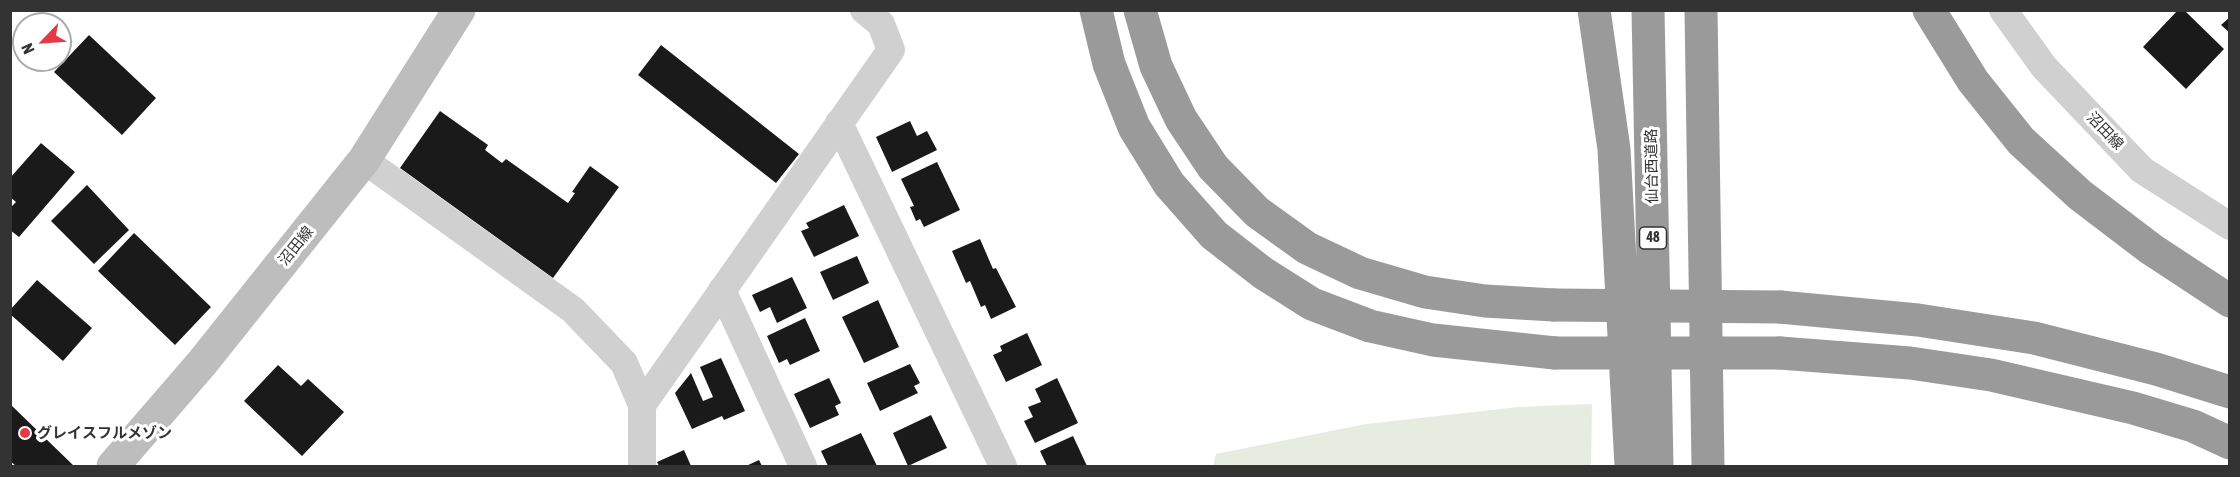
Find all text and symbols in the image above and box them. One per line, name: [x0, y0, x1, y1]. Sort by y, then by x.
north arrow: [12, 12, 72, 72]
text: N: [17, 41, 38, 57]
street label: 沼田線: [2083, 109, 2127, 153]
street label: 仙台西道路: [1642, 128, 1662, 204]
street label: 沼田線: [275, 223, 317, 269]
road number: 48: [1640, 227, 1666, 249]
place label: グレイスフルメゾン: [37, 424, 172, 442]
marker: グレイスフルメゾン: [18, 426, 32, 440]

